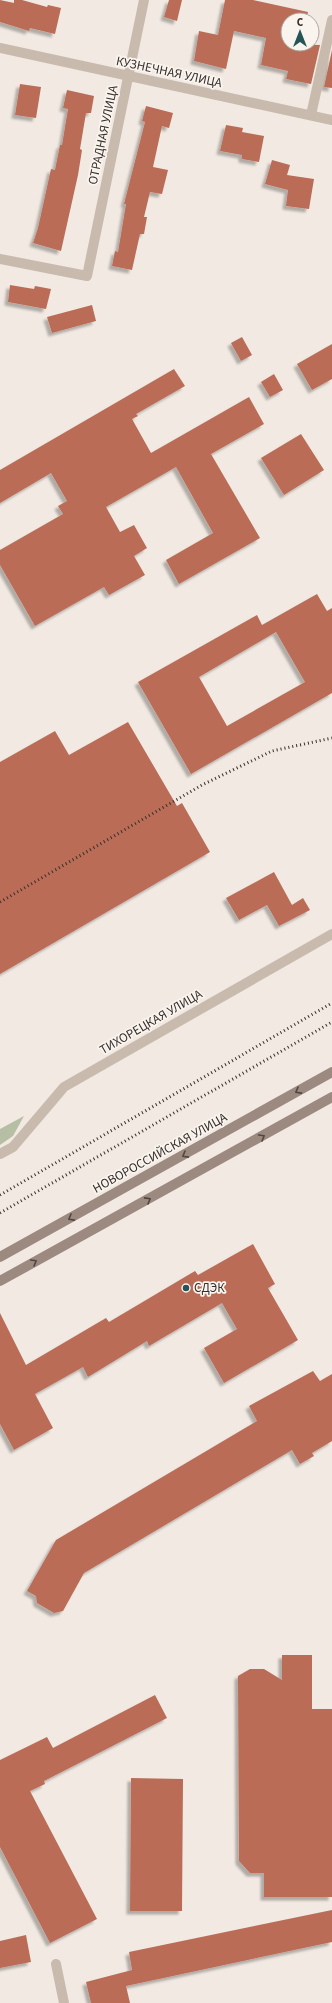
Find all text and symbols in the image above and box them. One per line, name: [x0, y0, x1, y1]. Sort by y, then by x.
north arrow: [280, 12, 320, 52]
text: С: [297, 15, 304, 30]
street label: КУЗНЕЧНАЯ УЛИЦА: [114, 52, 224, 92]
street label: ОТРАДНАЯ УЛИЦА: [84, 83, 123, 186]
street label: ТИХОРЕЦКАЯ УЛИЦА: [96, 985, 206, 1059]
one-way arrow: [295, 1086, 302, 1093]
street label: НОВОРОССИЙСКАЯ УЛИЦА: [90, 1108, 231, 1198]
one-way arrow: [258, 1134, 265, 1141]
one-way arrow: [181, 1150, 189, 1157]
one-way arrow: [144, 1197, 151, 1204]
one-way arrow: [68, 1213, 75, 1220]
one-way arrow: [30, 1260, 37, 1267]
place label: СДЭК: [194, 1279, 225, 1297]
marker: СДЭК: [181, 1283, 191, 1293]

